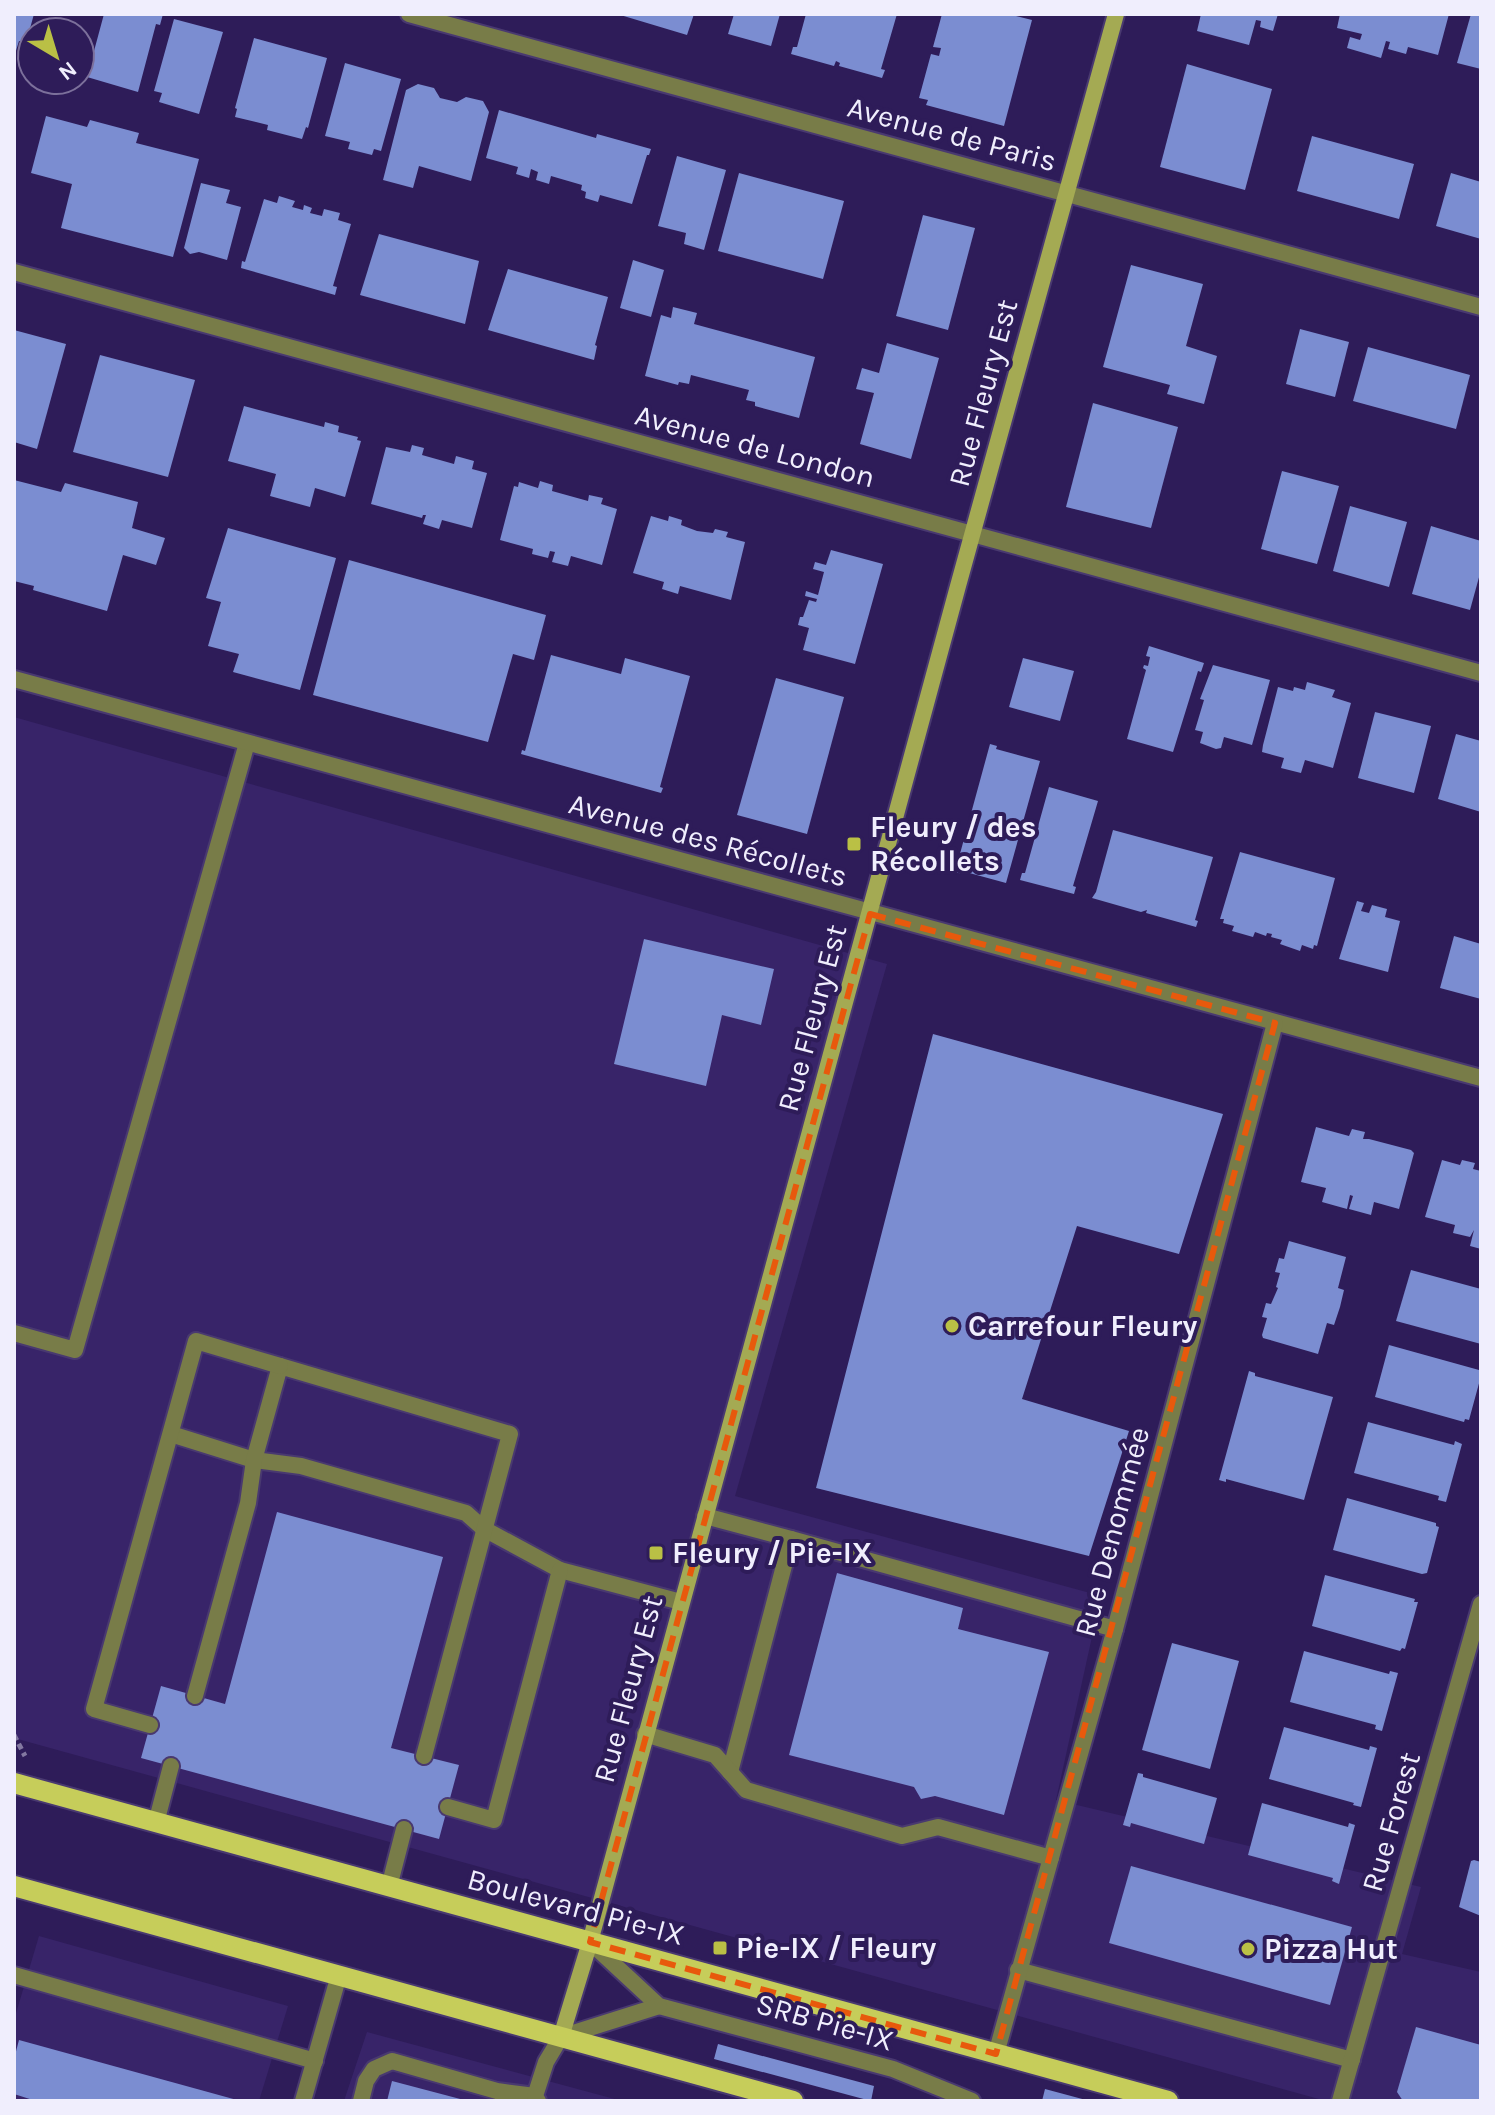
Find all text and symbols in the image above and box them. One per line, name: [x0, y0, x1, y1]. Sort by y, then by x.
north arrow: [16, 16, 96, 96]
text: N: [53, 56, 82, 86]
street label: Avenue de Paris: [844, 89, 1060, 179]
street label: Rue Fleury Est: [941, 295, 1025, 491]
street label: Avenue de London: [631, 397, 879, 495]
street label: Avenue des Récollets: [565, 785, 851, 895]
place label: Fleury / des Récollets: [870, 809, 1037, 879]
marker: Fleury / des Récollets: [845, 835, 863, 853]
street label: Rue Fleury Est: [770, 920, 854, 1116]
place label: Carrefour Fleury: [968, 1308, 1197, 1344]
marker: Carrefour Fleury: [943, 1317, 961, 1335]
street label: Rue Denommée: [1067, 1423, 1157, 1641]
place label: Fleury / Pie-IX: [672, 1535, 872, 1571]
marker: Fleury / Pie-IX: [647, 1544, 665, 1562]
street label: Rue Fleury Est: [586, 1591, 670, 1787]
street label: Rue Forest: [1354, 1748, 1428, 1896]
street label: Boulevard Pie-IX: [463, 1861, 689, 1953]
place label: Pie-IX / Fleury: [736, 1930, 936, 1966]
place label: Pizza Hut: [1264, 1931, 1398, 1967]
marker: Pie-IX / Fleury: [711, 1939, 729, 1957]
marker: Pizza Hut: [1239, 1940, 1257, 1958]
street label: SRB Pie-IX: [752, 1985, 898, 2059]

